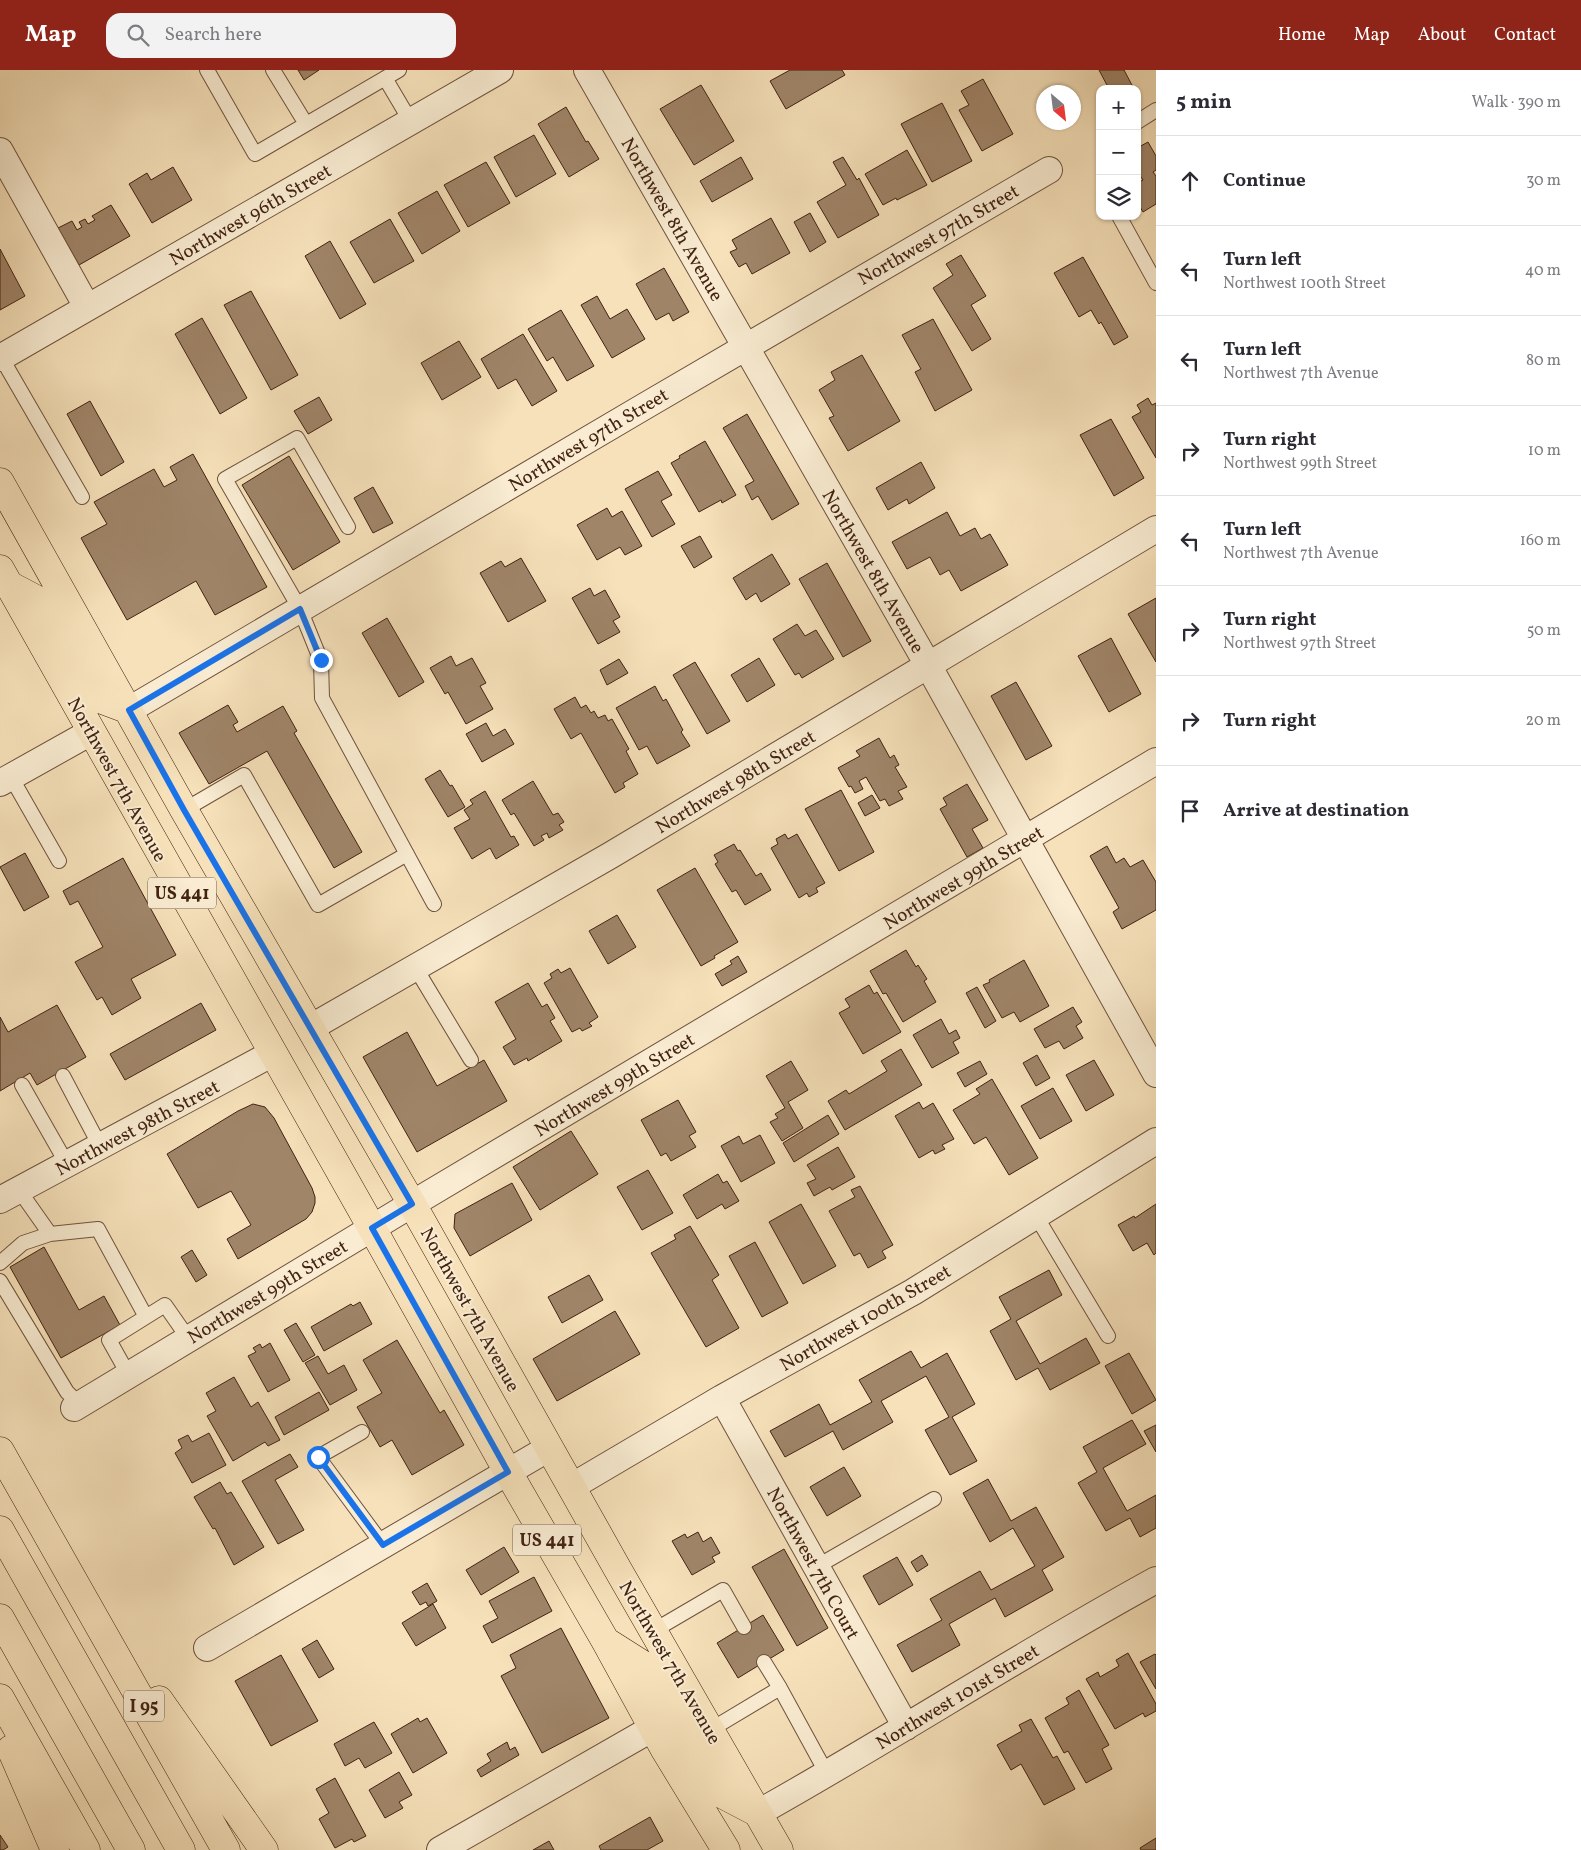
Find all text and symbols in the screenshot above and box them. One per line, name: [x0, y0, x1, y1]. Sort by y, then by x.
search box: [106, 13, 456, 58]
text: Map: [25, 18, 76, 52]
icon: search: [124, 21, 152, 49]
text: Search here: [164, 22, 262, 48]
text: Home: [1278, 23, 1326, 48]
text: Map: [1354, 23, 1390, 48]
text: About: [1418, 23, 1466, 48]
text: Contact: [1494, 23, 1556, 48]
north arrow: [1036, 85, 1081, 130]
map controls: [1096, 85, 1141, 220]
button: +: [1096, 85, 1141, 130]
text: 5 min: [1176, 88, 1232, 117]
text: Walk · 390 m: [1472, 92, 1561, 114]
button: −: [1096, 130, 1141, 175]
street label: Northwest 8th Avenue: [614, 133, 729, 307]
street label: Northwest 96th Street: [165, 158, 337, 273]
icon: ahead: [1176, 167, 1204, 195]
text: Continue: [1223, 168, 1306, 194]
text: 30 m: [1526, 170, 1561, 192]
button: layers: [1096, 175, 1141, 220]
street label: Northwest 97th Street: [854, 179, 1025, 293]
text: Turn left: [1223, 247, 1302, 273]
icon: left: [1176, 257, 1204, 285]
text: 40 m: [1525, 260, 1561, 282]
text: Northwest 100th Street: [1223, 273, 1386, 295]
text: Turn left: [1223, 337, 1302, 363]
icon: left: [1176, 347, 1204, 375]
text: 80 m: [1526, 350, 1561, 372]
text: Northwest 7th Avenue: [1223, 363, 1379, 385]
street label: Northwest 97th Street: [504, 382, 674, 499]
text: Turn right: [1223, 427, 1316, 453]
icon: right: [1176, 437, 1204, 465]
text: 10 m: [1528, 440, 1561, 462]
text: Northwest 99th Street: [1223, 453, 1377, 475]
street label: Northwest 8th Avenue: [815, 485, 930, 659]
text: Turn left: [1223, 517, 1302, 543]
icon: left: [1176, 527, 1204, 555]
text: 160 m: [1520, 530, 1561, 552]
text: Northwest 7th Avenue: [1223, 543, 1379, 565]
text: Turn right: [1223, 607, 1316, 633]
icon: right: [1176, 617, 1204, 645]
text: 50 m: [1527, 620, 1561, 642]
text: Northwest 97th Street: [1223, 633, 1376, 655]
route end: [310, 649, 333, 672]
street label: Northwest 7th Avenue: [60, 693, 172, 867]
icon: right: [1176, 707, 1204, 735]
text: Turn right: [1223, 708, 1316, 734]
text: 20 m: [1526, 710, 1561, 732]
street label: Northwest 98th Street: [651, 724, 821, 841]
icon: arrive: [1176, 797, 1204, 825]
text: Arrive at destination: [1223, 798, 1409, 824]
street label: Northwest 99th Street: [879, 820, 1049, 937]
road number: US 441: [148, 878, 216, 908]
street label: Northwest 99th Street: [530, 1027, 700, 1144]
street label: Northwest 98th Street: [51, 1074, 225, 1183]
street label: Northwest 7th Avenue: [413, 1223, 525, 1397]
street label: Northwest 99th Street: [183, 1234, 353, 1351]
street label: Northwest 100th Street: [776, 1259, 957, 1378]
route start: [307, 1446, 330, 1469]
street label: Northwest 7th Court: [760, 1483, 865, 1645]
road number: US 441: [513, 1524, 581, 1556]
street label: Northwest 7th Avenue: [612, 1577, 727, 1749]
street label: Northwest 101st Street: [872, 1638, 1045, 1757]
road number: I 95: [124, 1690, 164, 1722]

